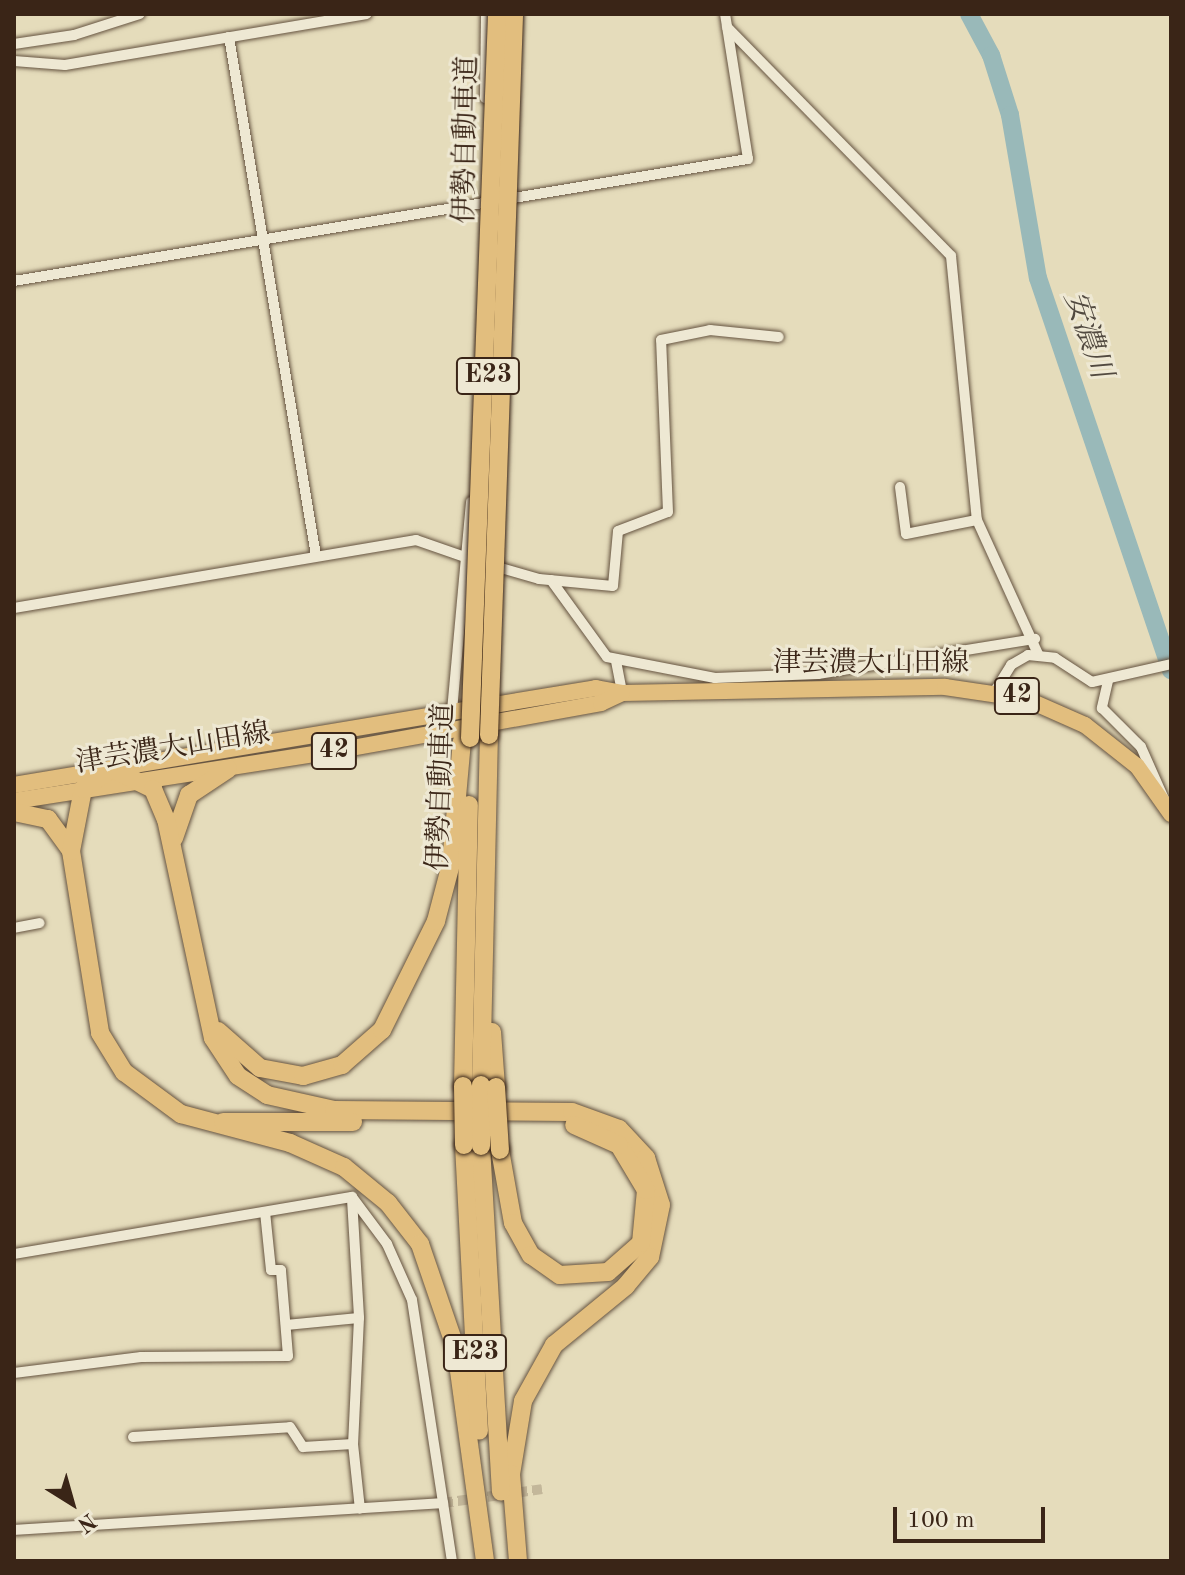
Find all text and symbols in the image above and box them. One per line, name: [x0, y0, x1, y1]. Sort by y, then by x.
street label: 伊勢自動車道: [449, 56, 485, 224]
water label: 安濃川: [1055, 287, 1119, 383]
road number: E23: [454, 354, 522, 398]
street label: 津芸濃大山田線: [773, 647, 969, 681]
road number: 42: [993, 674, 1041, 718]
street label: 伊勢自動車道: [422, 702, 462, 872]
street label: 津芸濃大山田線: [74, 717, 272, 781]
road number: 42: [310, 729, 358, 773]
road number: E23: [441, 1331, 509, 1375]
north arrow: [32, 1463, 112, 1543]
scale bar: [897, 1491, 1049, 1541]
text: N: [73, 1508, 100, 1536]
text: 100 m: [907, 1509, 975, 1533]

